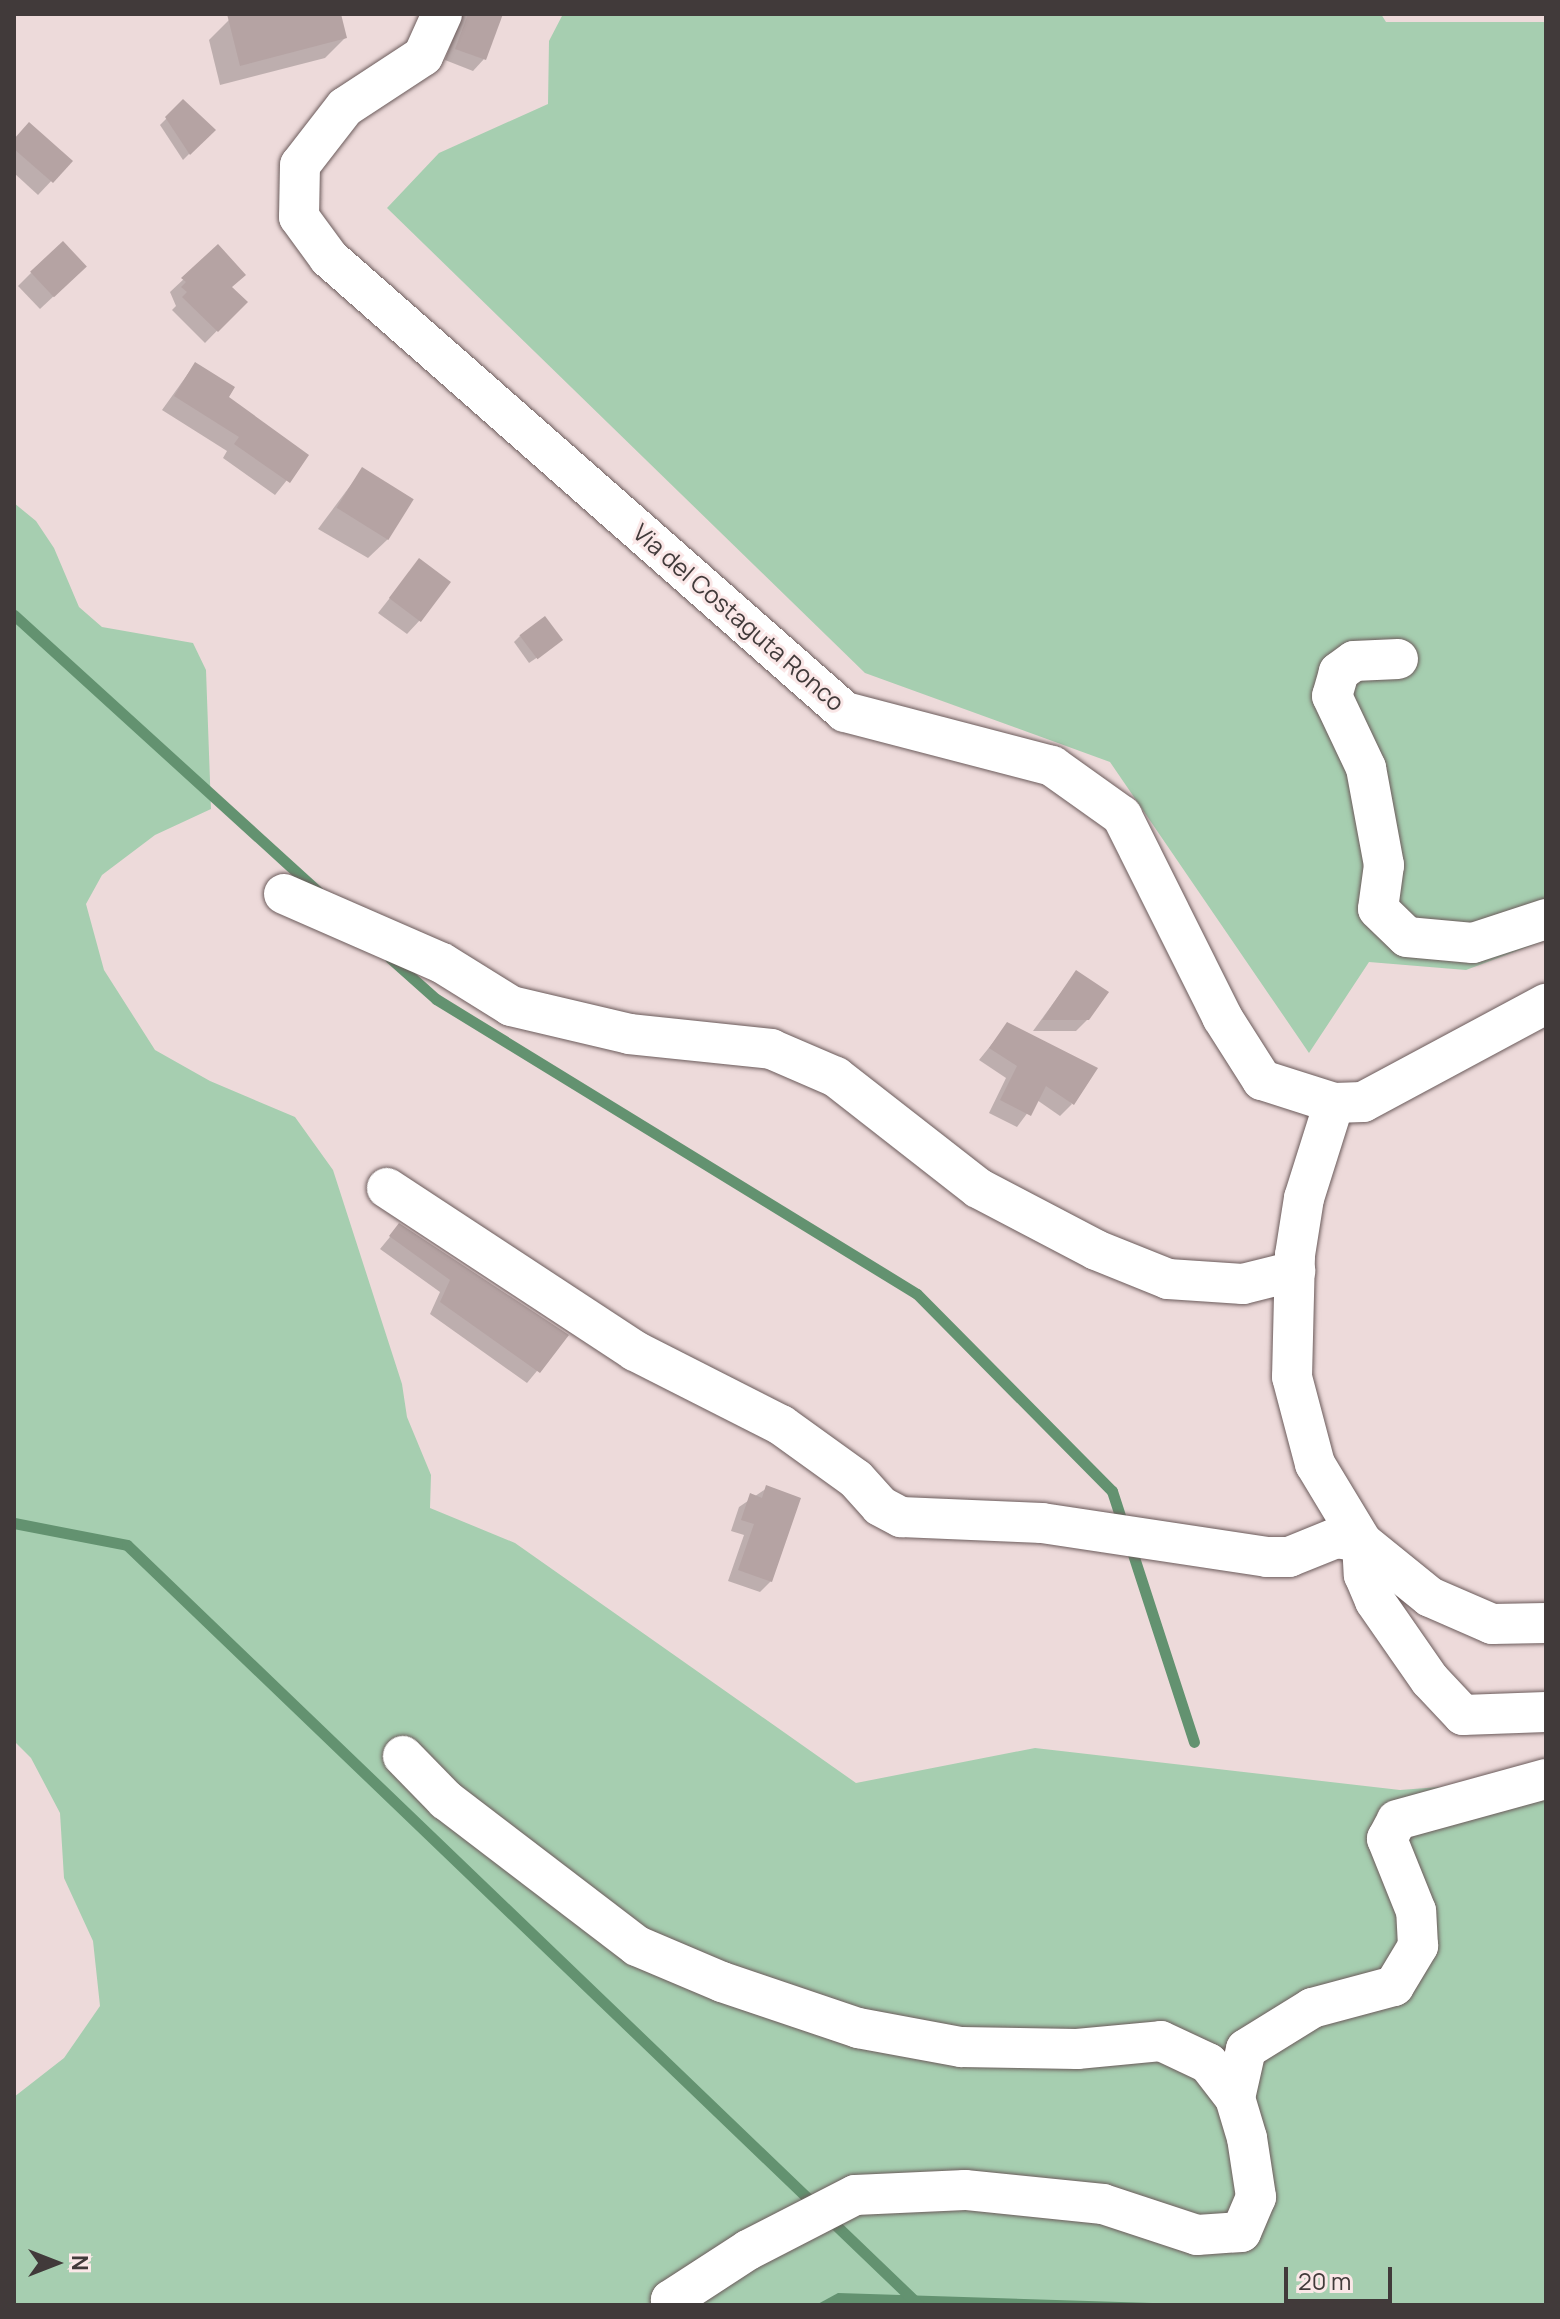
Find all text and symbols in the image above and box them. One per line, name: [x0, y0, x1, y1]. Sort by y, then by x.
street label: Via del Costaguta Ronco: [628, 518, 850, 716]
north arrow: [16, 2223, 96, 2303]
scale bar: [1288, 2251, 1396, 2301]
text: N: [65, 2255, 95, 2271]
text: 20 m: [1298, 2264, 1351, 2297]

